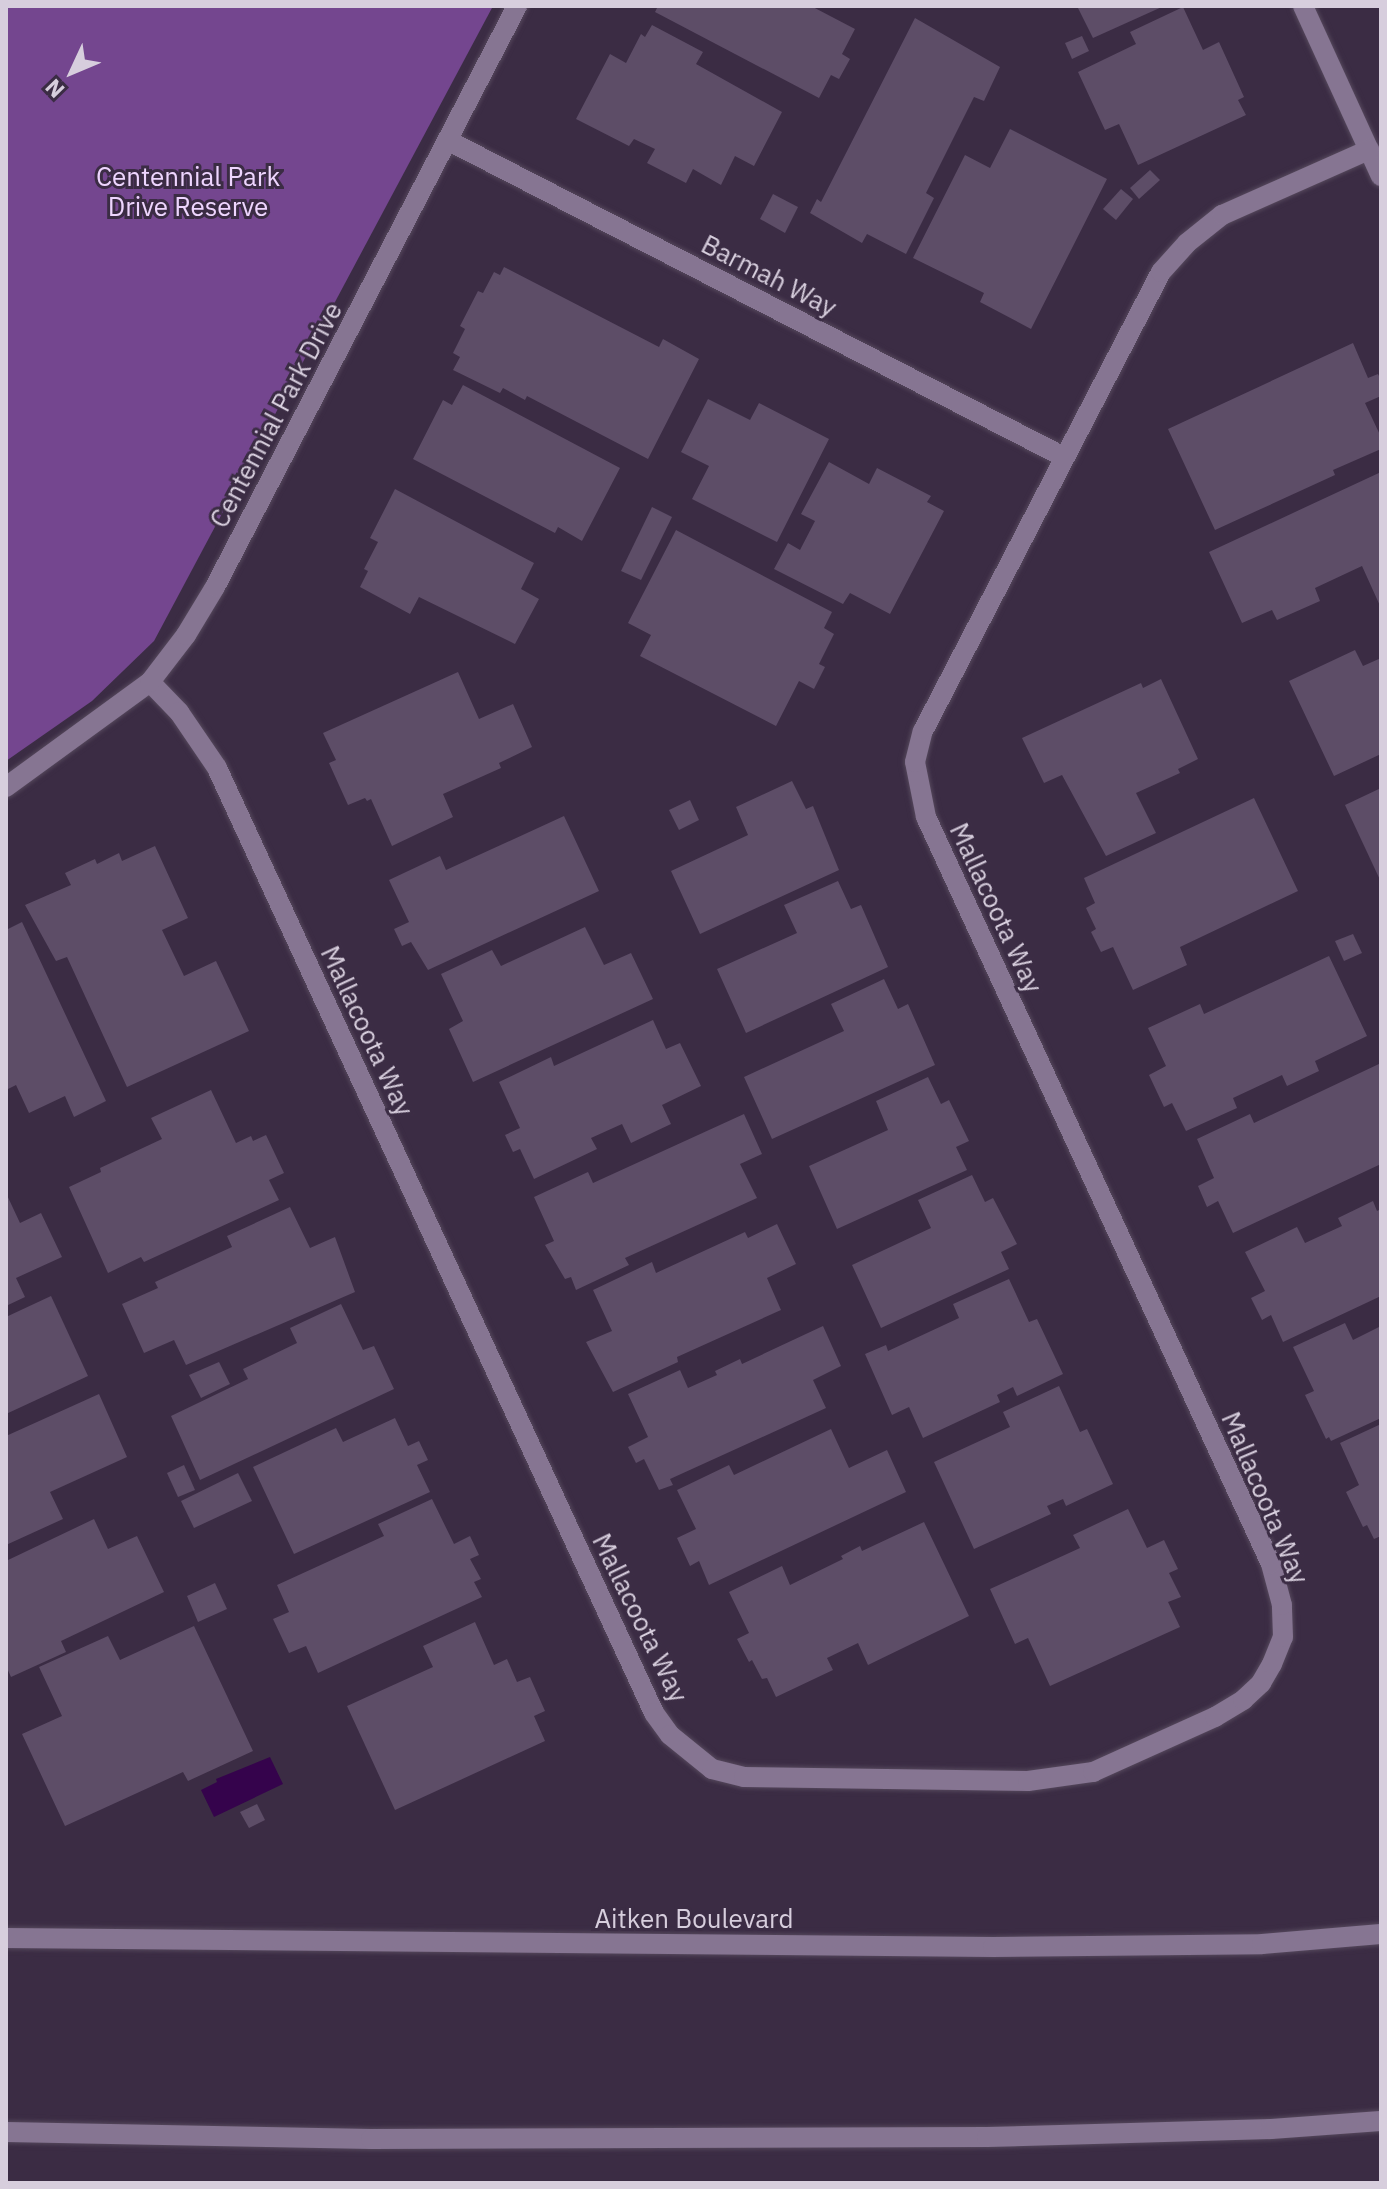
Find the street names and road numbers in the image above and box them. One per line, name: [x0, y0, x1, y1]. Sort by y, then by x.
street label: Barmah Way: [696, 229, 842, 323]
street label: Centennial Park Drive: [203, 297, 349, 533]
street label: Mallacoota Way: [943, 818, 1049, 998]
street label: Mallacoota Way: [314, 941, 420, 1121]
street label: Mallacoota Way: [1215, 1407, 1315, 1589]
street label: Mallacoota Way: [586, 1529, 694, 1707]
street label: Aitken Boulevard: [594, 1903, 794, 1935]

